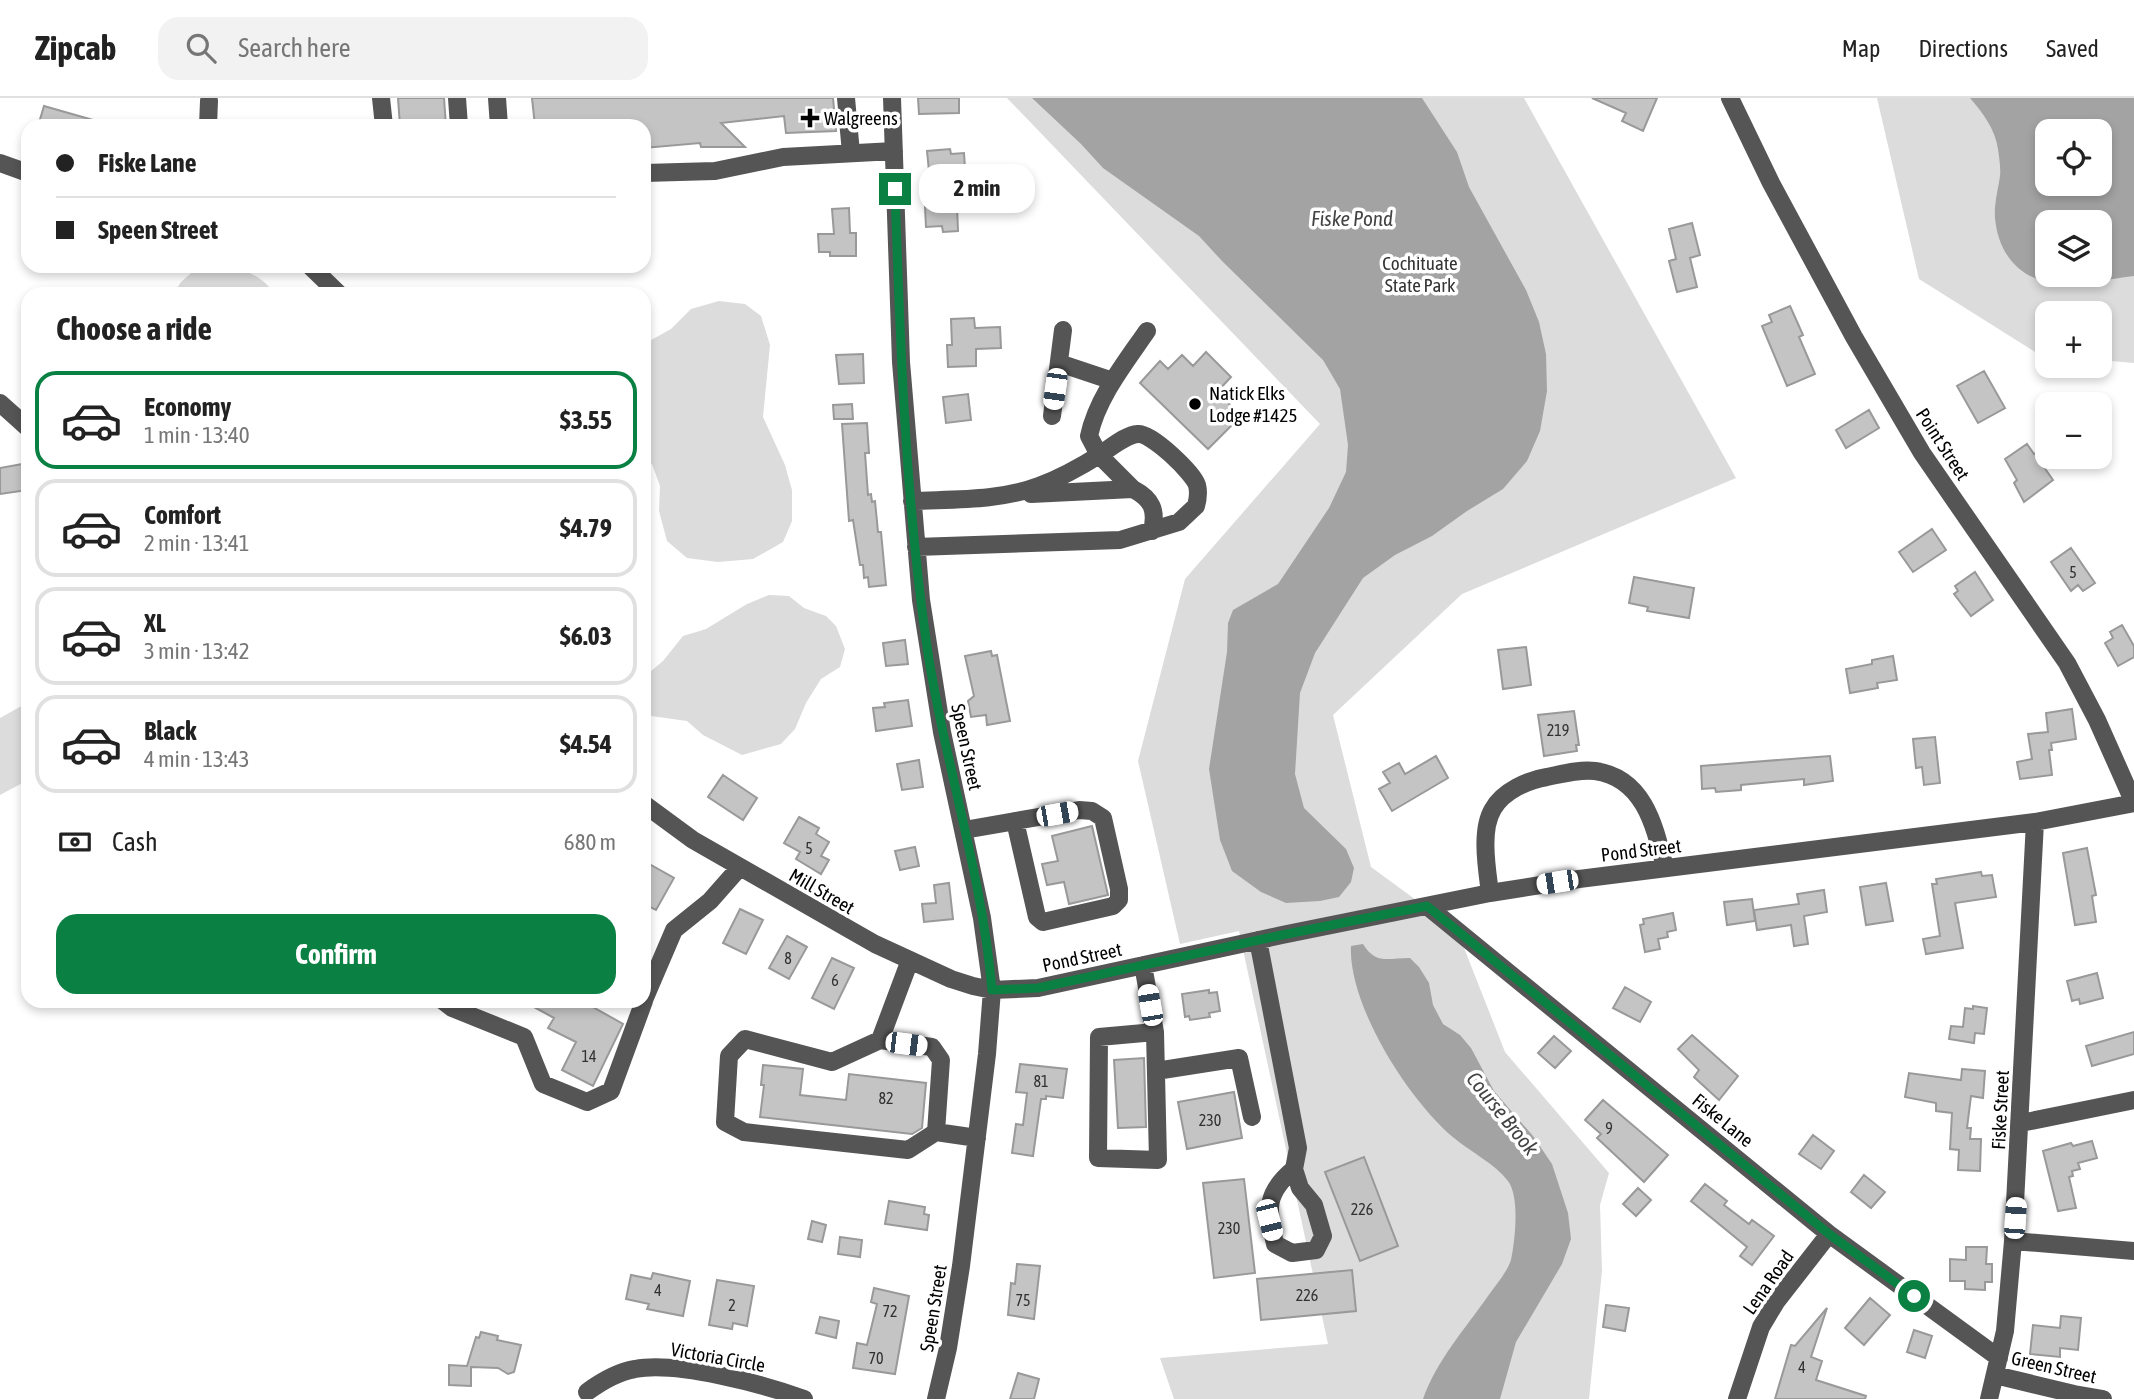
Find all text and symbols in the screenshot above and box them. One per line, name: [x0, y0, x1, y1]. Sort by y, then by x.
search box: [158, 17, 648, 80]
text: Zipcab: [35, 29, 116, 67]
icon: search: [182, 29, 220, 67]
text: Search here: [238, 33, 350, 63]
text: Map: [1842, 35, 1880, 62]
text: Directions: [1918, 35, 2008, 62]
text: Saved: [2046, 35, 2099, 62]
place label: Walgreens: [824, 107, 898, 129]
marker: Walgreens: [802, 110, 818, 126]
map controls: [2035, 119, 2112, 469]
button: locate: [2035, 119, 2112, 196]
text: Fiske Lane: [98, 148, 197, 178]
callout: 2 min: [920, 164, 1035, 214]
route end: [879, 173, 911, 205]
text: 2 min: [954, 175, 1000, 201]
water label: Fiske Pond: [1311, 206, 1393, 230]
button: layers: [2035, 210, 2112, 287]
text: Speen Street: [98, 215, 218, 245]
park label: Cochituate State Park: [1382, 252, 1458, 296]
button: +: [2035, 301, 2112, 378]
text: Choose a ride: [56, 310, 212, 347]
car: [1042, 367, 1069, 411]
place label: Natick Elks Lodge #1425: [1209, 382, 1297, 426]
icon: car: [60, 389, 123, 452]
text: Economy: [144, 392, 231, 422]
button: −: [2035, 392, 2112, 469]
marker: Natick Elks Lodge #1425: [1187, 396, 1203, 412]
street label: Point Street: [1912, 404, 1974, 484]
text: $3.55: [560, 405, 612, 435]
text: 1 min · 13:40: [144, 422, 250, 448]
icon: car: [60, 497, 123, 560]
text: Comfort: [144, 500, 221, 530]
text: $4.79: [560, 513, 612, 543]
text: 2 min · 13:41: [144, 530, 250, 556]
house number: 5: [2069, 563, 2077, 581]
icon: car: [60, 605, 123, 668]
text: XL: [144, 608, 166, 638]
text: $6.03: [560, 621, 612, 651]
text: 3 min · 13:42: [144, 638, 250, 664]
street label: Speen Street: [947, 702, 987, 792]
icon: car: [60, 713, 123, 776]
text: Black: [144, 716, 196, 746]
house number: 219: [1547, 721, 1569, 739]
text: $4.54: [560, 729, 612, 759]
text: 4 min · 13:43: [144, 746, 250, 772]
car: [1035, 800, 1080, 828]
icon: cash: [56, 823, 94, 861]
text: Cash: [112, 827, 158, 857]
text: 680 m: [564, 829, 616, 855]
street label: Pond Street: [1600, 834, 1682, 866]
house number: 5: [805, 839, 813, 857]
street label: Mill Street: [786, 864, 858, 918]
car: [1535, 868, 1580, 896]
button: Confirm: [56, 914, 616, 994]
street label: Pond Street: [1040, 938, 1124, 976]
house number: 8: [784, 949, 792, 967]
house number: 6: [831, 971, 839, 989]
car: [1137, 982, 1164, 1028]
car: [884, 1031, 929, 1057]
house number: 14: [581, 1047, 597, 1065]
water label: Course Brook: [1462, 1067, 1544, 1160]
street label: Fiske Street: [1987, 1070, 2013, 1150]
house number: 81: [1033, 1072, 1049, 1090]
house number: 82: [878, 1089, 894, 1107]
street label: Fiske Lane: [1688, 1089, 1758, 1151]
house number: 230: [1199, 1111, 1221, 1129]
house number: 9: [1605, 1119, 1613, 1137]
car: [2004, 1196, 2027, 1240]
car: [1254, 1197, 1285, 1243]
house number: 226: [1351, 1200, 1373, 1218]
house number: 230: [1218, 1219, 1240, 1237]
street label: Lena Road: [1738, 1246, 1798, 1318]
street label: Speen Street: [915, 1263, 951, 1353]
route start: [1898, 1280, 1930, 1312]
house number: 4: [654, 1281, 662, 1299]
house number: 226: [1296, 1286, 1318, 1304]
house number: 75: [1015, 1291, 1031, 1309]
house number: 2: [728, 1296, 736, 1314]
house number: 72: [882, 1302, 898, 1320]
street label: Victoria Circle: [669, 1338, 767, 1376]
street label: Green Street: [2009, 1347, 2099, 1387]
house number: 70: [868, 1349, 884, 1367]
house number: 4: [1798, 1358, 1806, 1376]

